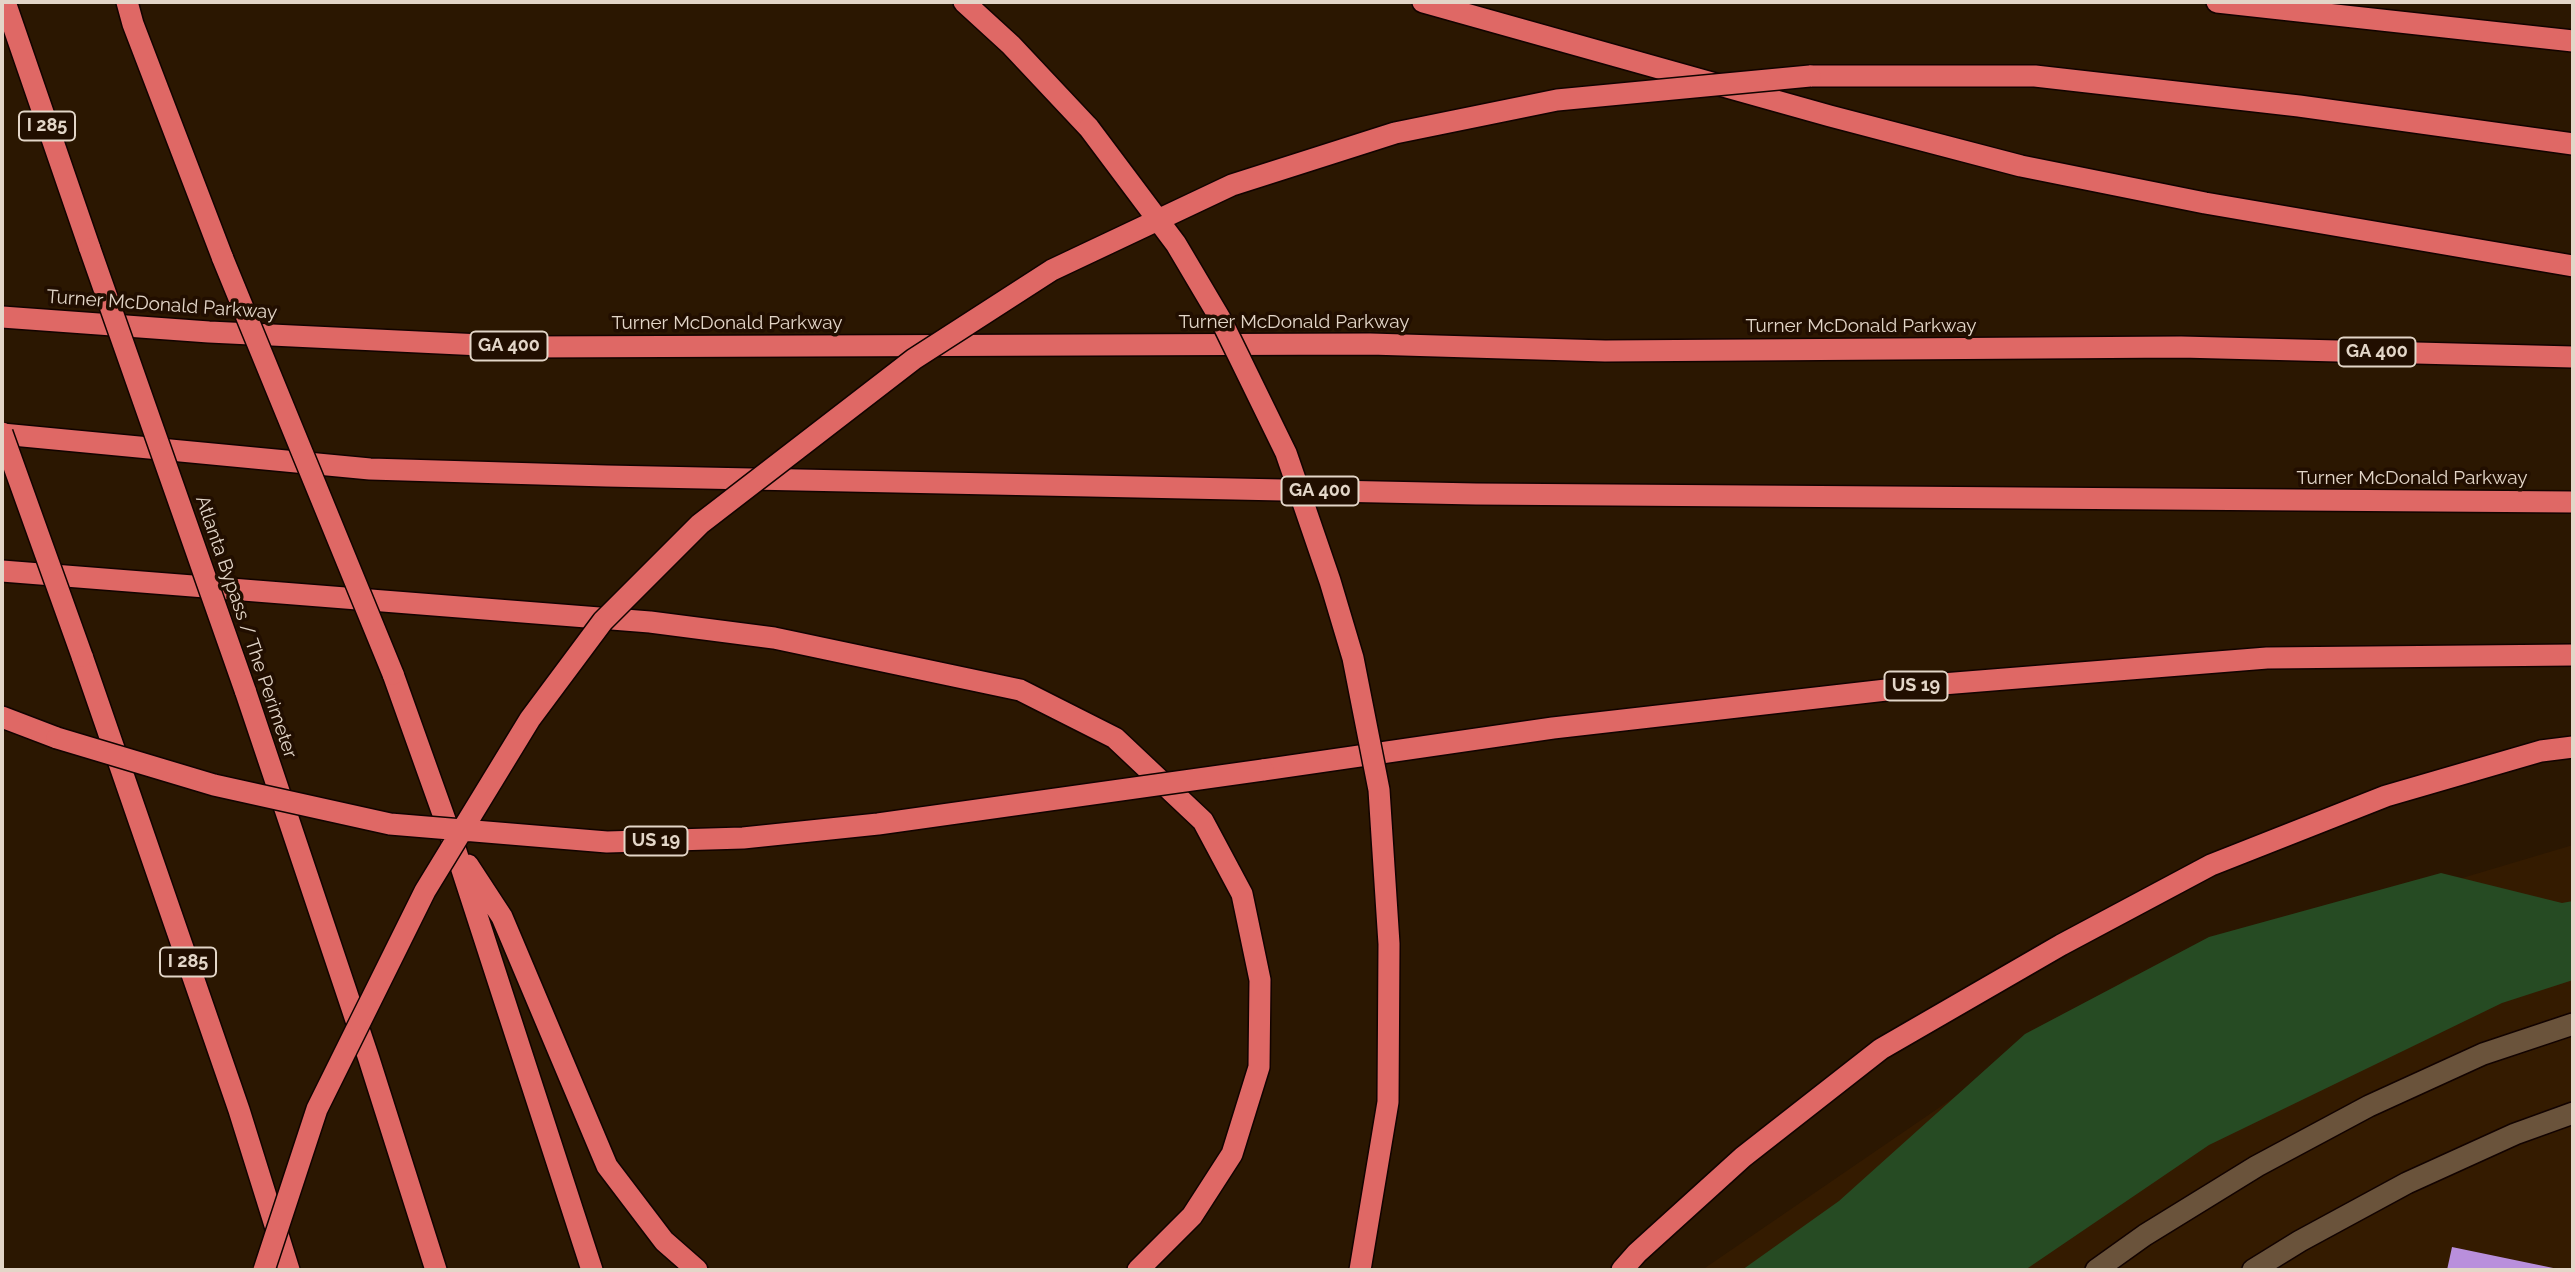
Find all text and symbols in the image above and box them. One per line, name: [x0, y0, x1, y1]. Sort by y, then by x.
road number: I 285: [19, 112, 75, 140]
street label: Turner McDonald Parkway: [46, 286, 278, 324]
street label: Turner McDonald Parkway: [1178, 311, 1410, 333]
street label: Turner McDonald Parkway: [611, 312, 843, 334]
street label: Turner McDonald Parkway: [1745, 315, 1977, 337]
road number: GA 400: [470, 332, 548, 360]
road number: GA 400: [2338, 338, 2416, 366]
street label: Turner McDonald Parkway: [2296, 467, 2528, 489]
road number: GA 400: [1282, 476, 1358, 505]
street label: Atlanta Bypass / The Perimeter: [190, 493, 302, 761]
road number: US 19: [1884, 672, 1948, 700]
road number: US 19: [624, 826, 688, 856]
road number: I 285: [160, 947, 216, 976]

